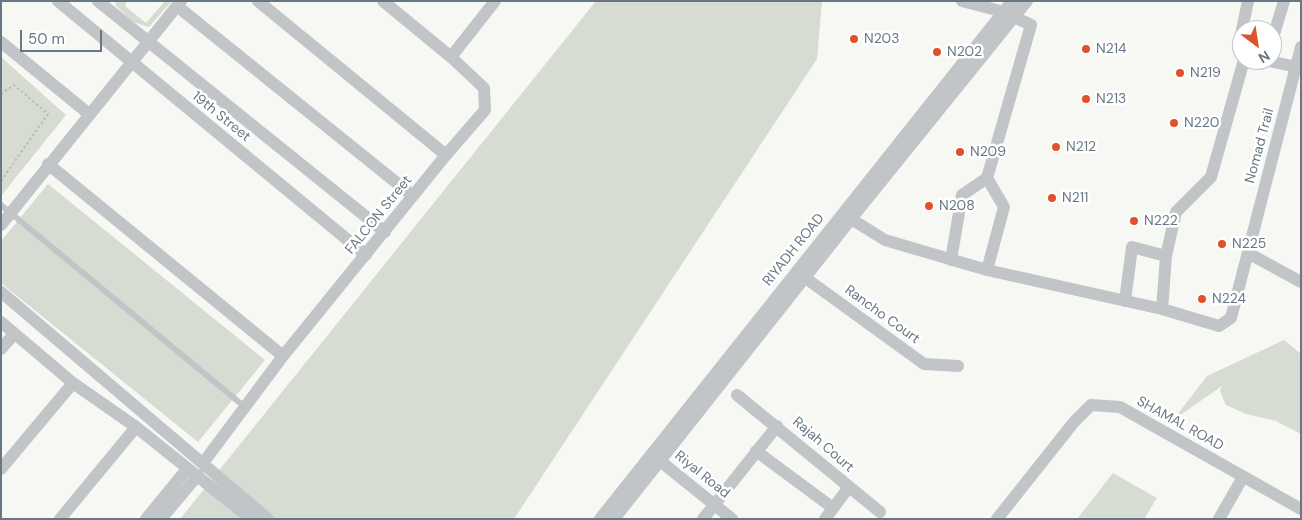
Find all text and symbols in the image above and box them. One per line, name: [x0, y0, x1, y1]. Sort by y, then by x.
scale bar: [22, 20, 105, 52]
north arrow: [1232, 20, 1282, 70]
text: 50 m: [28, 29, 65, 49]
place label: N203: [864, 31, 899, 47]
marker: N203: [848, 33, 860, 45]
place label: N214: [1096, 41, 1127, 57]
marker: N214: [1080, 43, 1092, 55]
place label: N202: [947, 44, 982, 60]
marker: N202: [931, 46, 943, 58]
text: N: [1255, 47, 1273, 67]
place label: N219: [1190, 65, 1221, 81]
marker: N219: [1174, 67, 1186, 79]
street label: 19th Street: [188, 88, 254, 146]
place label: N213: [1096, 91, 1126, 107]
marker: N213: [1080, 93, 1092, 105]
street label: Nomad Trail: [1242, 107, 1278, 185]
place label: N220: [1184, 115, 1219, 131]
marker: N220: [1168, 117, 1180, 129]
place label: N212: [1066, 139, 1096, 155]
marker: N212: [1050, 141, 1062, 153]
place label: N209: [970, 144, 1006, 160]
marker: N209: [954, 146, 966, 158]
street label: FALCON Street: [342, 172, 416, 258]
place label: N211: [1062, 190, 1088, 206]
marker: N211: [1046, 192, 1058, 204]
place label: N208: [939, 198, 975, 214]
marker: N208: [923, 200, 935, 212]
street label: RIYADH ROAD: [760, 210, 828, 290]
place label: N222: [1144, 213, 1178, 229]
marker: N222: [1128, 215, 1140, 227]
place label: N225: [1232, 236, 1266, 252]
marker: N225: [1216, 238, 1228, 250]
street label: Rancho Court: [841, 282, 923, 348]
place label: N224: [1212, 291, 1246, 307]
marker: N224: [1196, 293, 1208, 305]
street label: SHAMAL ROAD: [1134, 393, 1226, 455]
street label: Rajah Court: [789, 414, 857, 476]
street label: Riyal Road: [671, 448, 733, 502]

